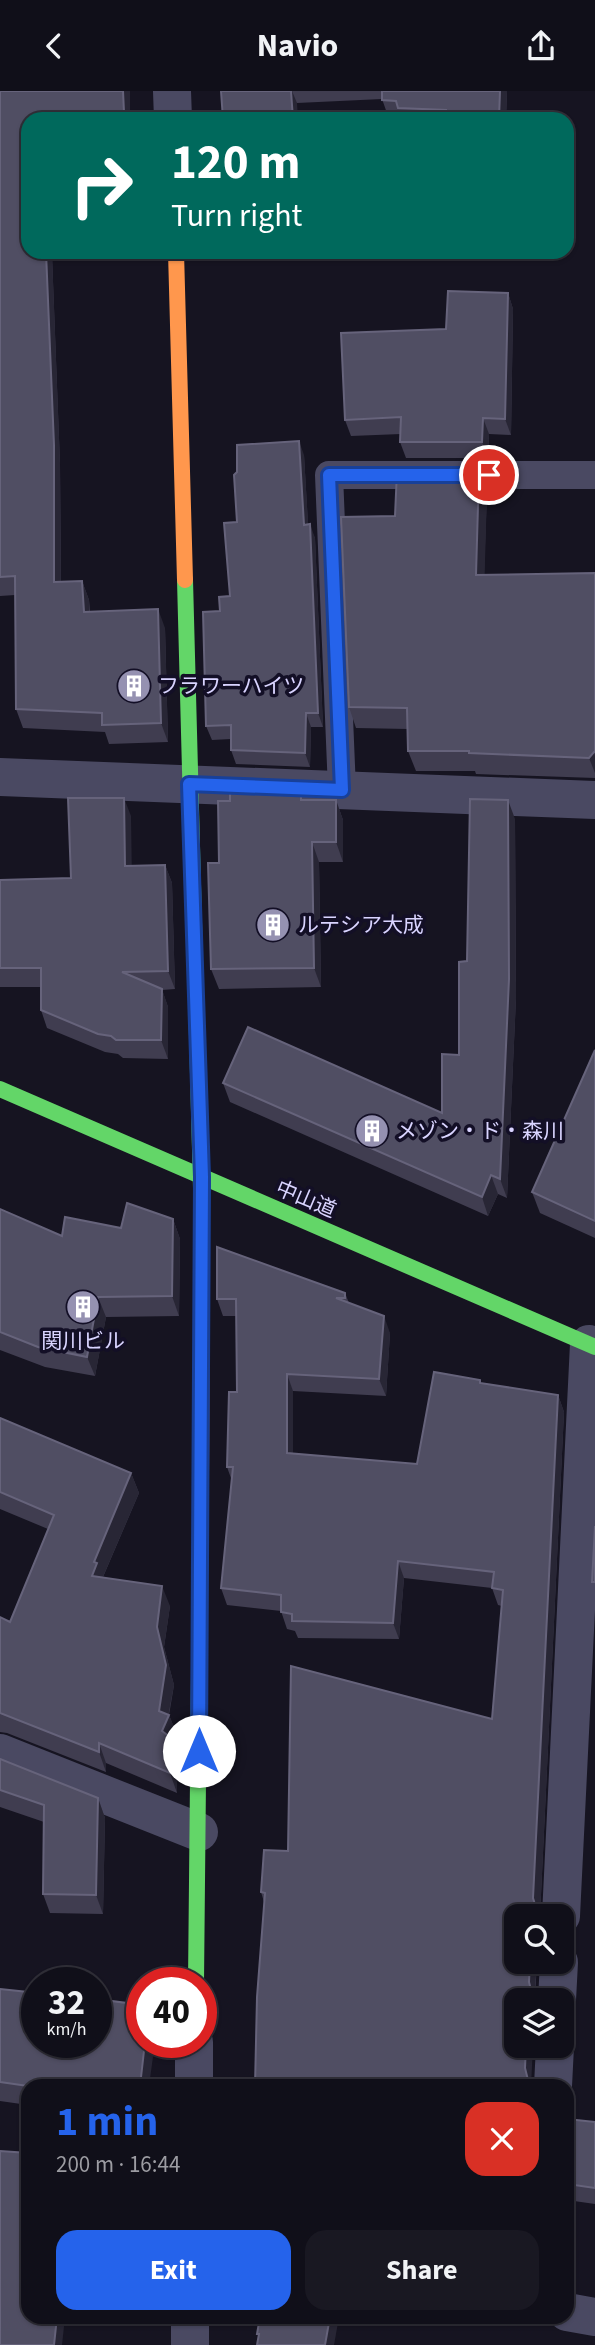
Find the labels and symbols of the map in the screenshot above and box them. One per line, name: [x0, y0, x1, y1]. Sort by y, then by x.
pin: [459, 445, 519, 505]
building icon: フラワーハイツ: [115, 667, 153, 705]
place label: フラワーハイツ: [158, 671, 304, 701]
building icon: ルテシア大成: [254, 906, 292, 944]
place label: ルテシア大成: [298, 910, 424, 940]
building icon: メゾン・ド・森川: [353, 1112, 391, 1150]
place label: メゾン・ド・森川: [396, 1116, 564, 1146]
street label: 中山道: [271, 1173, 341, 1225]
building icon: 関川ビル: [64, 1288, 102, 1326]
place label: 関川ビル: [41, 1326, 125, 1356]
position arrow: [162, 1714, 236, 1788]
speed limit sign: 40: [126, 1967, 217, 2058]

